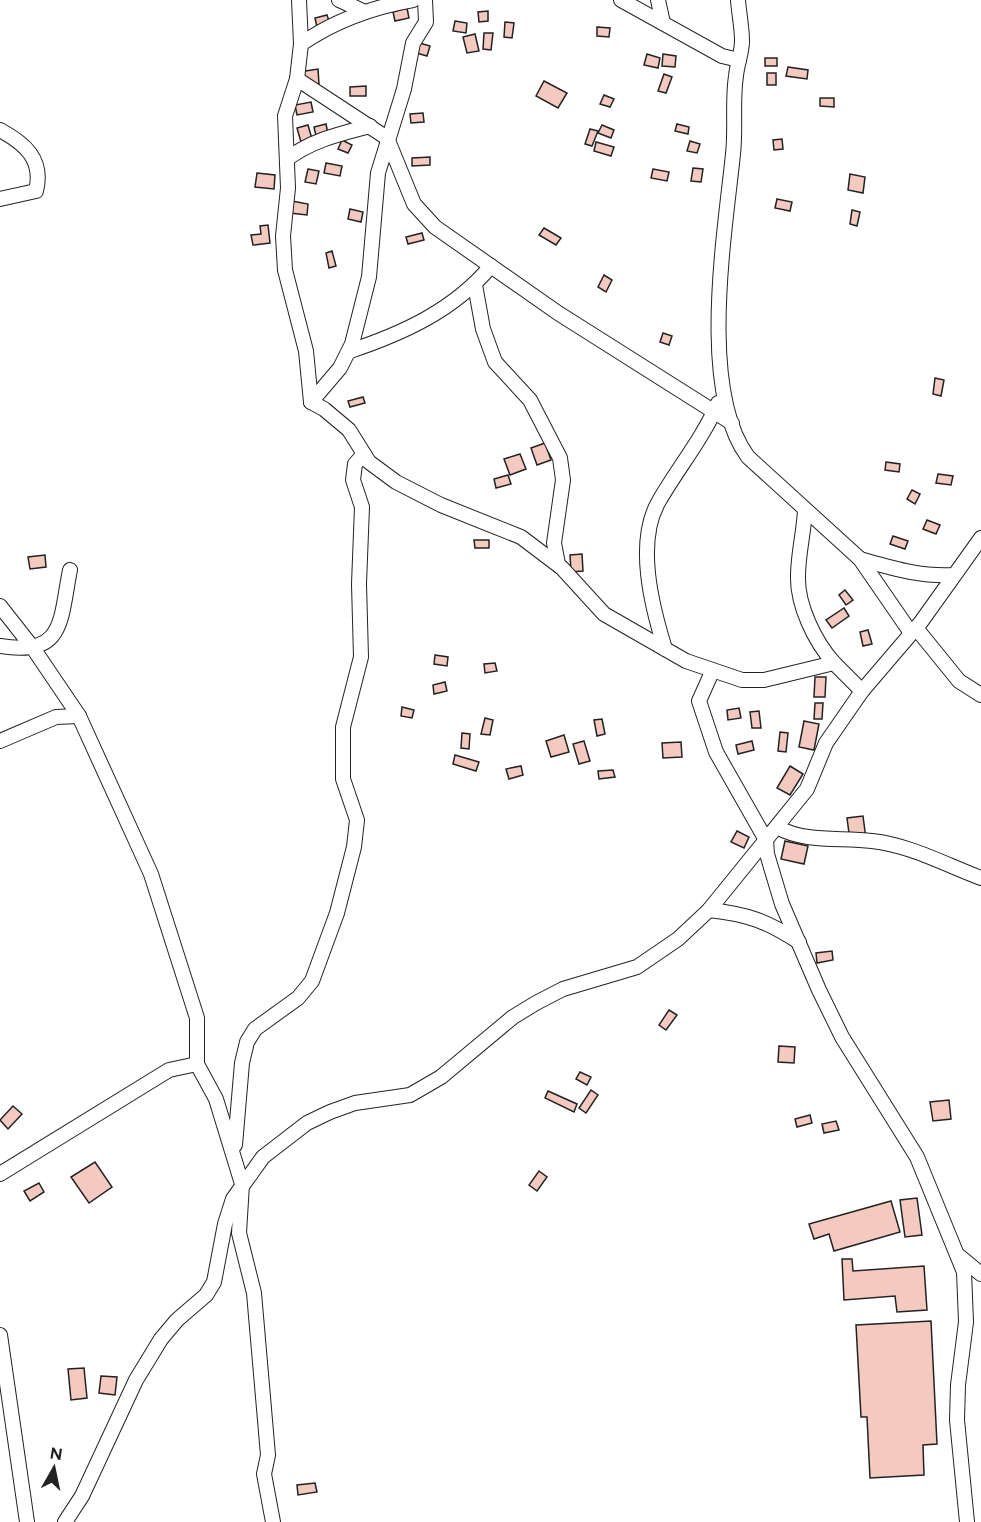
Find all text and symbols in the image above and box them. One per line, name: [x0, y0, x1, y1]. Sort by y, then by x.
north arrow: [24, 1438, 84, 1498]
text: N: [49, 1443, 64, 1464]

